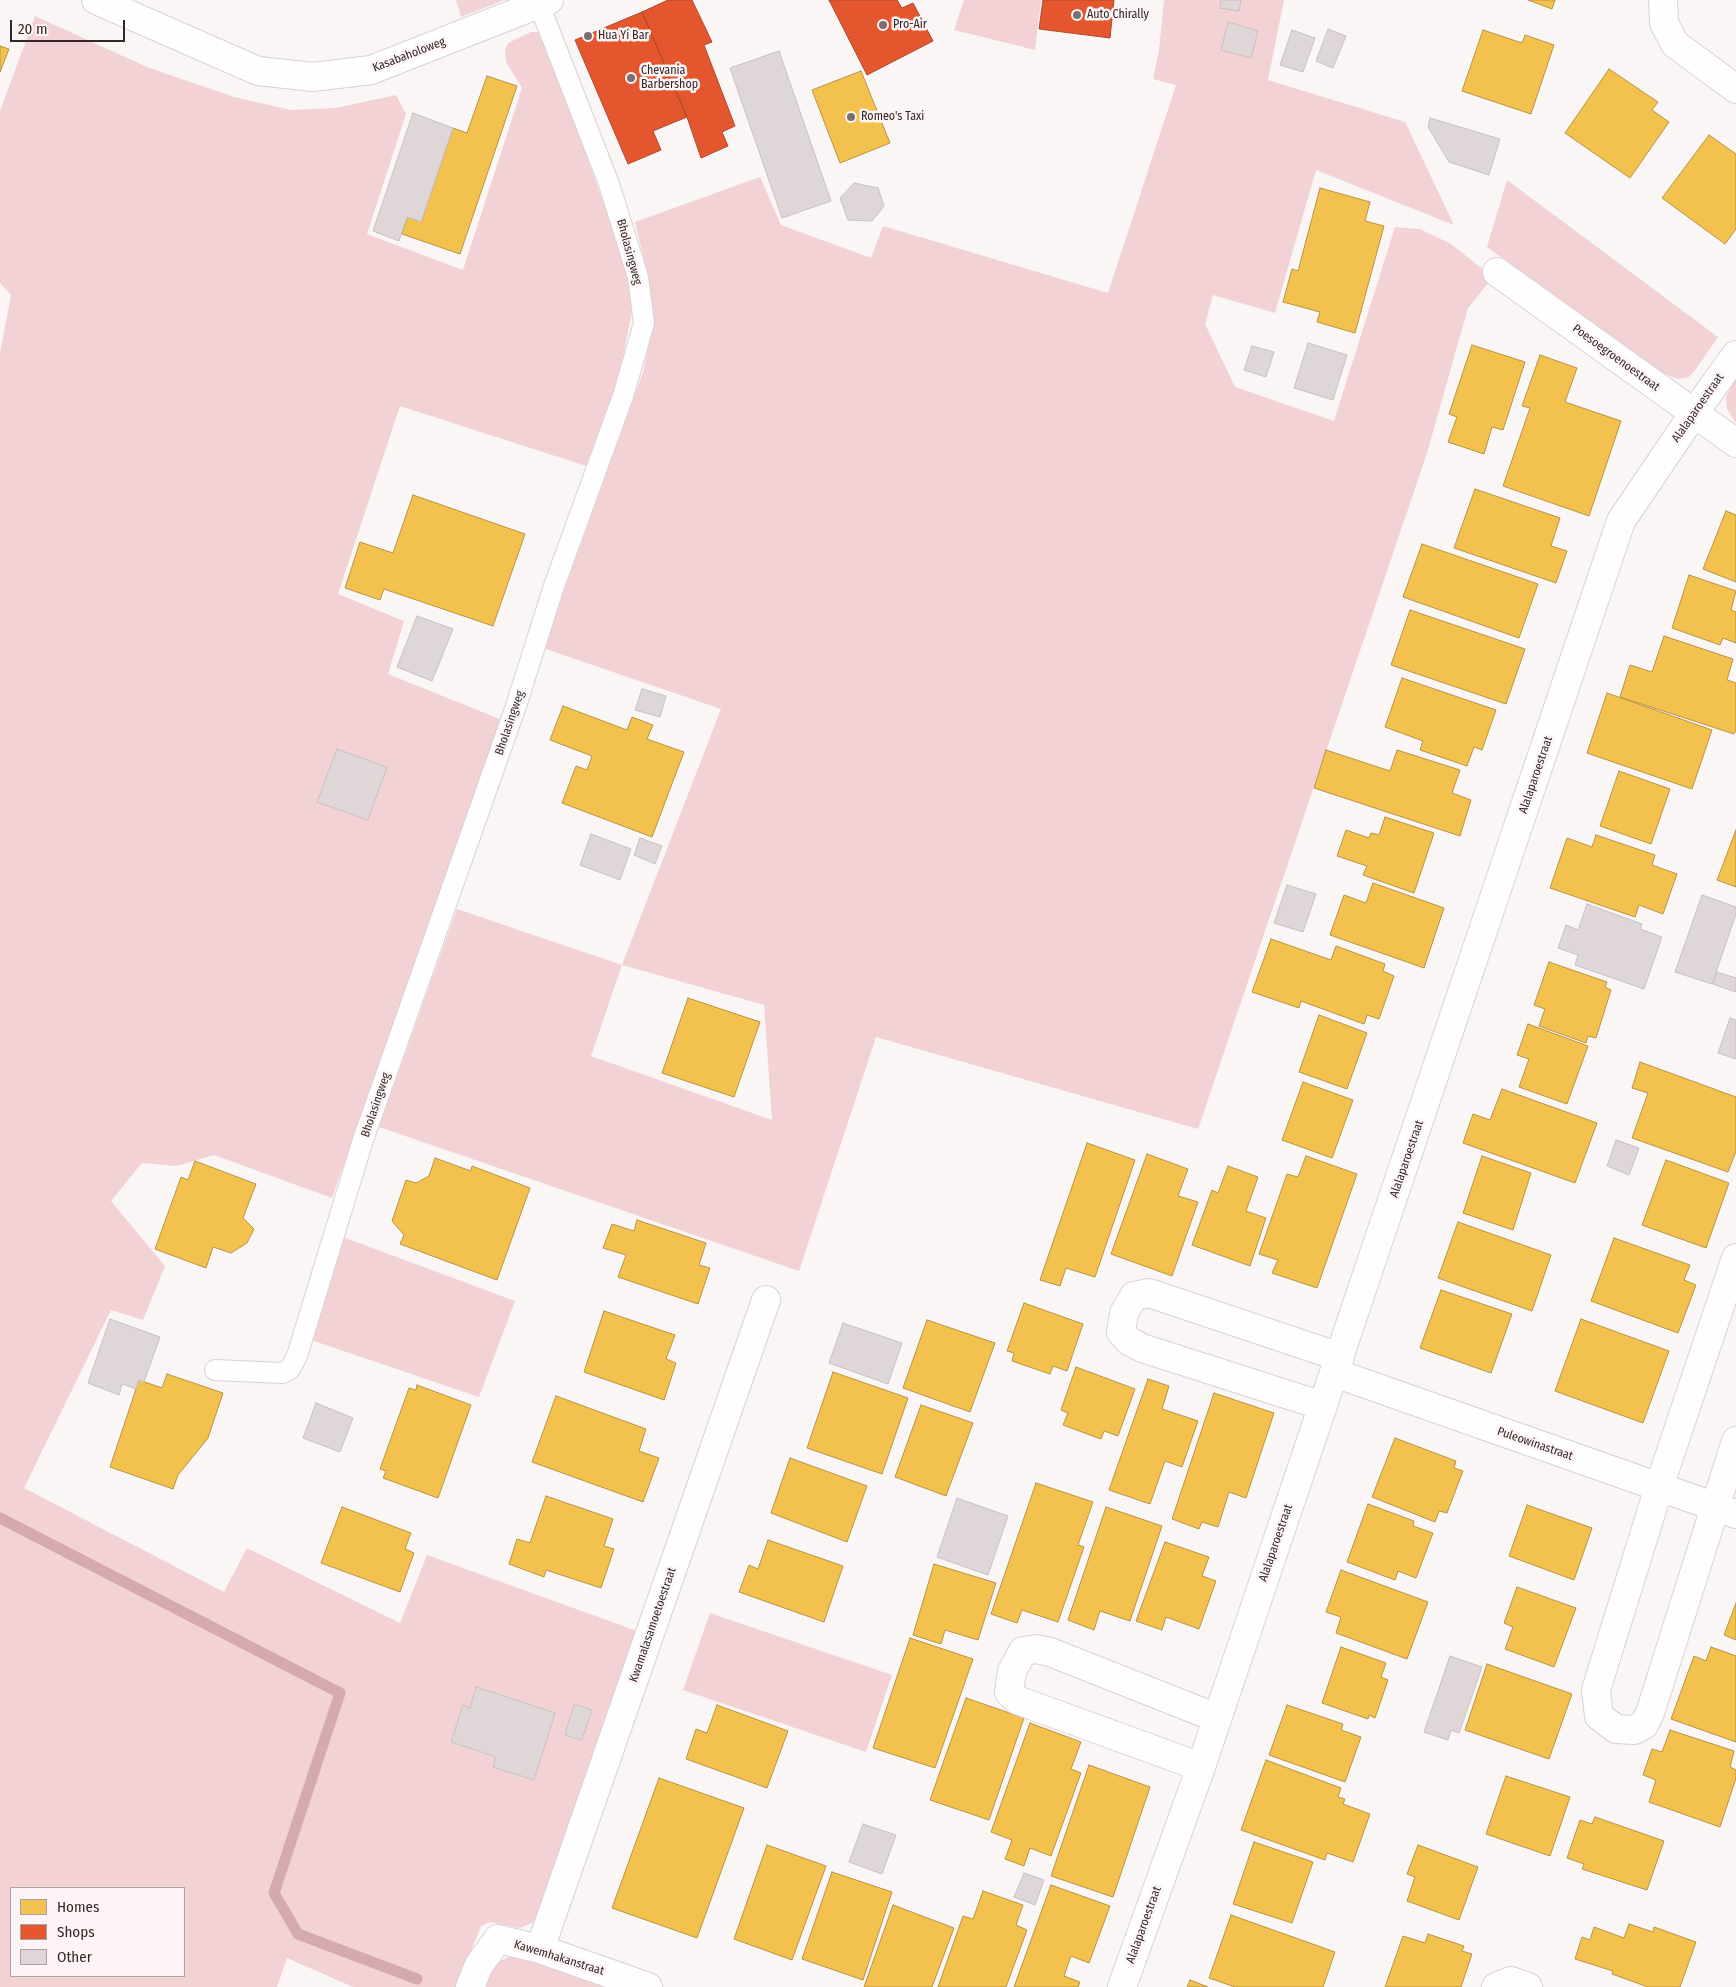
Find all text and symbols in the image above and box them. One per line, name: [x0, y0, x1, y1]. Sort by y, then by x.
place label: Auto Chirally: [1087, 8, 1149, 22]
marker: Auto Chirally: [1071, 9, 1083, 21]
scale bar: [12, 10, 128, 42]
place label: Pro-Air: [893, 18, 927, 32]
marker: Pro-Air: [877, 19, 889, 31]
text: 20 m: [18, 20, 48, 38]
place label: Hua Yi Bar: [598, 29, 649, 43]
marker: Hua Yi Bar: [582, 30, 594, 42]
street label: Kasabaholoweg: [371, 35, 447, 75]
place label: Chevania Barbershop: [641, 64, 698, 92]
marker: Chevania Barbershop: [625, 72, 637, 84]
place label: Romeo's Taxi: [861, 110, 924, 124]
marker: Romeo's Taxi: [845, 111, 857, 123]
street label: Bholasingweg: [613, 217, 645, 287]
street label: Poesoegroenoestraat: [1570, 322, 1662, 394]
street label: Alalaparoestraat: [1669, 371, 1727, 445]
street label: Bholasingweg: [492, 689, 528, 757]
street label: Alalaparoestraat: [1516, 734, 1556, 816]
street label: Bholasingweg: [358, 1071, 394, 1139]
street label: Alalaparoestraat: [1387, 1118, 1427, 1200]
street label: Puleowinastraat: [1495, 1424, 1575, 1464]
street label: Alalaparoestraat: [1256, 1502, 1296, 1584]
street label: Kwamalasamoetoestraat: [627, 1566, 679, 1684]
street label: Alalaparoestraat: [1123, 1885, 1165, 1965]
legend: [10, 1887, 185, 1977]
text: Homes: [57, 1898, 99, 1916]
text: Shops: [57, 1923, 95, 1941]
street label: Kawemhakanstraat: [512, 1937, 606, 1979]
text: Other: [57, 1948, 92, 1966]

